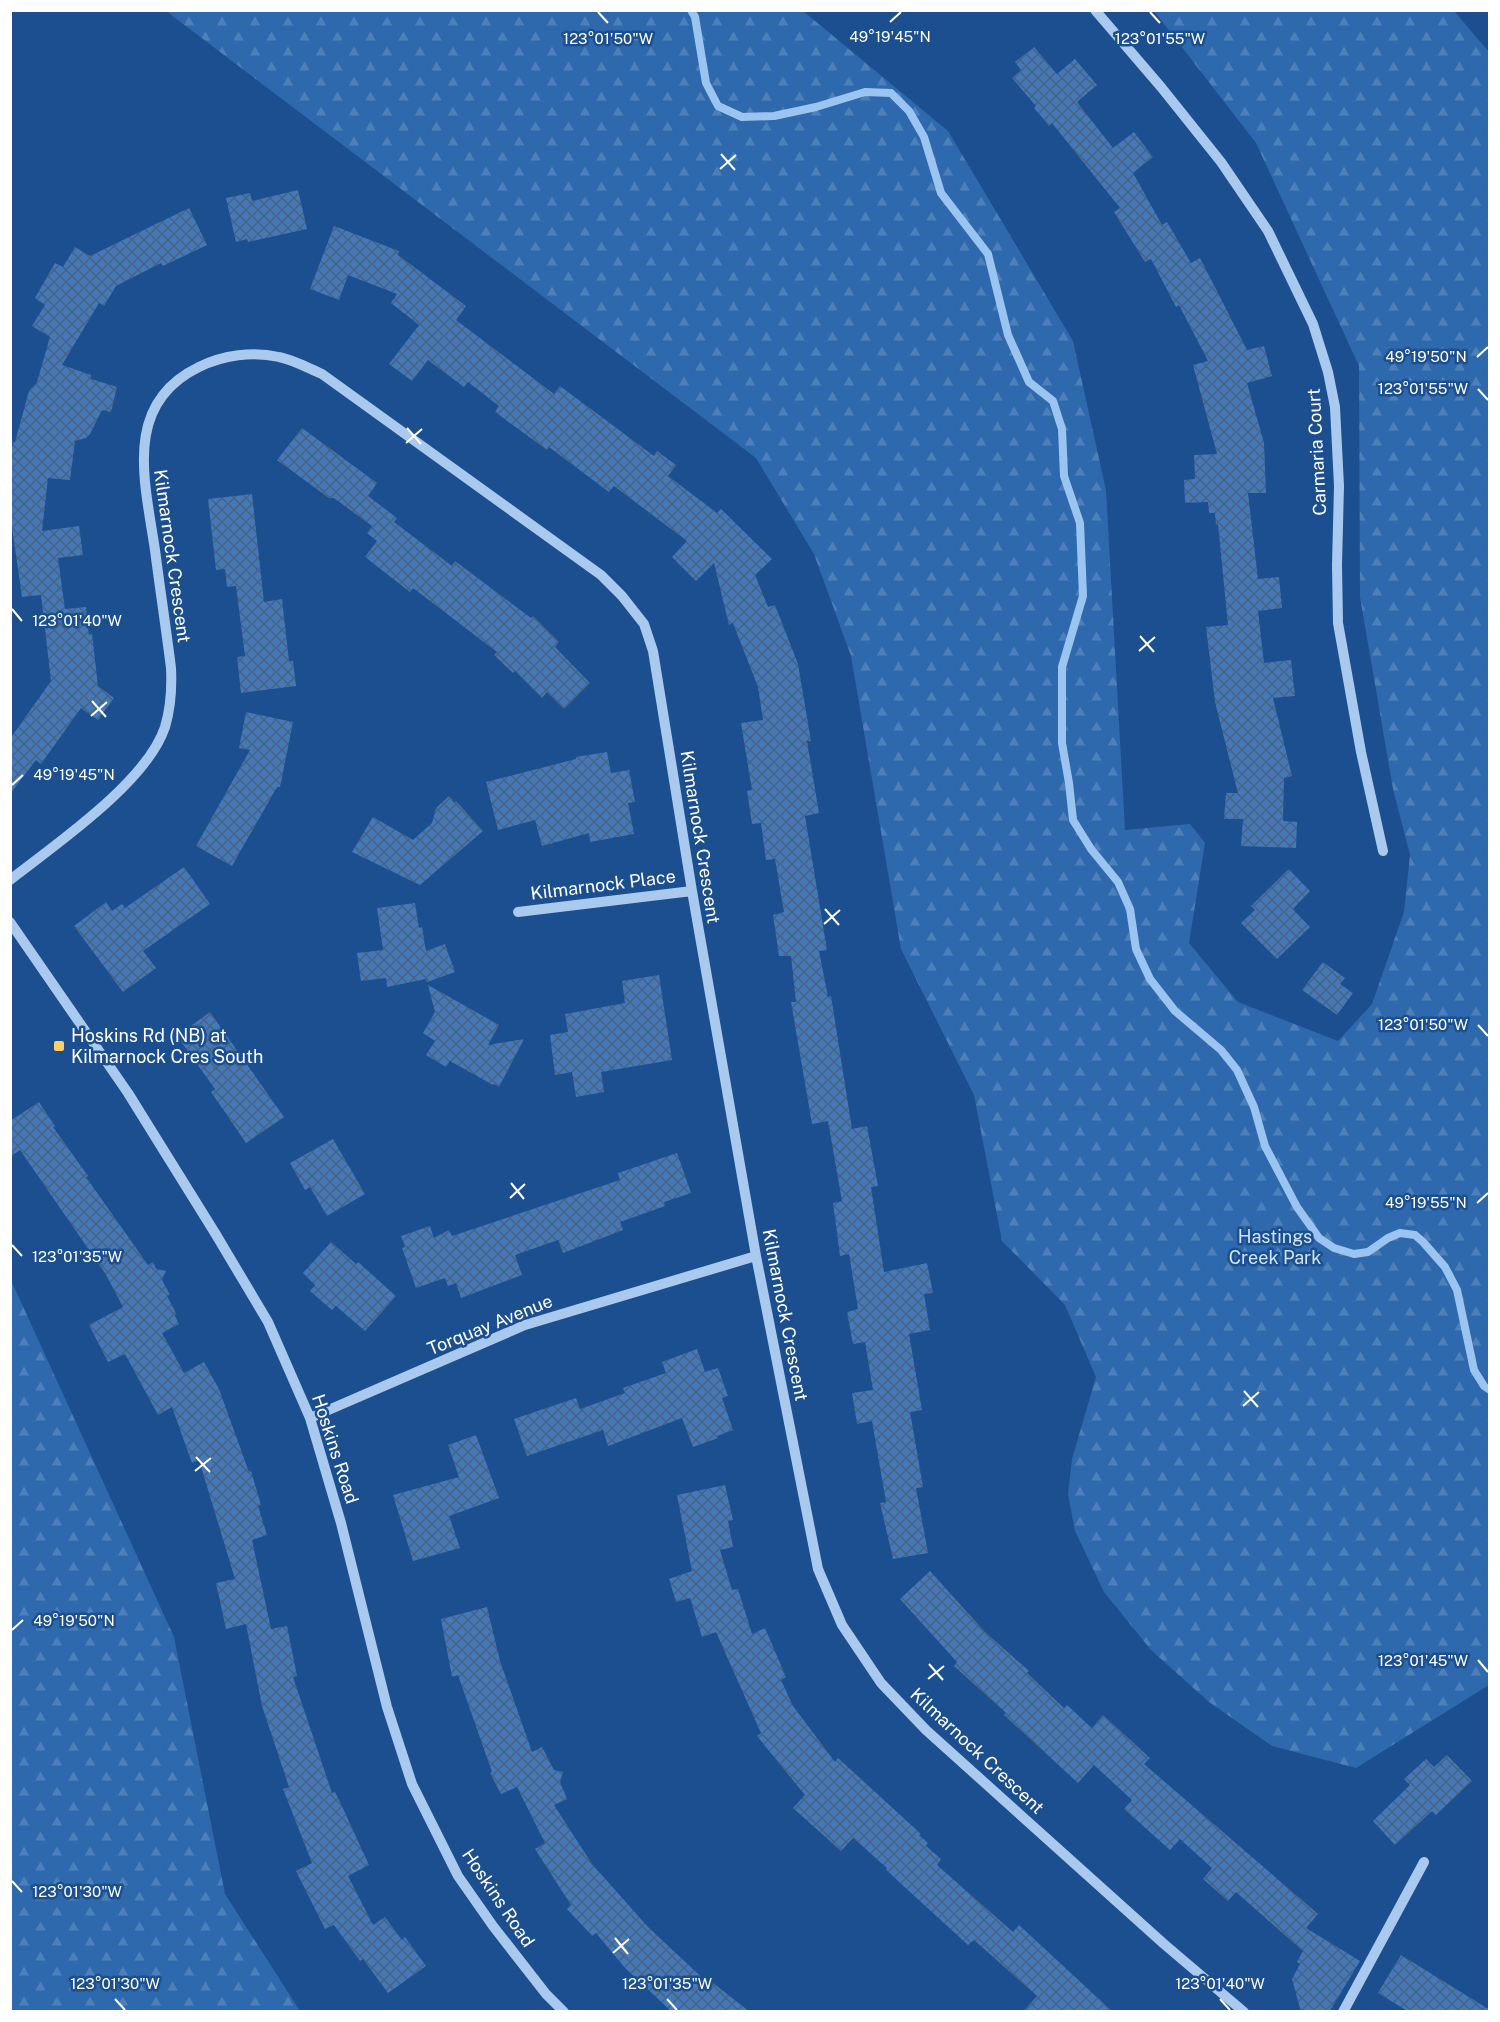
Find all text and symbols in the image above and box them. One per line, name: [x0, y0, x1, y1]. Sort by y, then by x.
text: 49°19'45"N: [849, 28, 931, 45]
text: 123°01'50"W: [563, 30, 653, 47]
text: 123°01'55"W: [1115, 30, 1205, 47]
text: 49°19'50"N: [1385, 348, 1467, 365]
text: 123°01'55"W: [1378, 380, 1468, 397]
street label: Carmaria Court: [1303, 388, 1330, 516]
street label: Kilmarnock Crescent: [150, 468, 195, 644]
text: 123°01'40"W: [32, 612, 122, 629]
street label: Kilmarnock Crescent: [676, 749, 725, 925]
text: 49°19'45"N: [33, 766, 115, 783]
street label: Kilmarnock Place: [529, 865, 677, 904]
text: 123°01'50"W: [1378, 1016, 1468, 1033]
place label: Hoskins Rd (NB) at Kilmarnock Cres South: [71, 1025, 263, 1067]
marker: Hoskins Rd (NB) at Kilmarnock Cres South: [52, 1039, 66, 1053]
text: 49°19'55"N: [1385, 1194, 1467, 1211]
park label: Hastings Creek Park: [1229, 1226, 1321, 1268]
street label: Kilmarnock Crescent: [758, 1227, 812, 1403]
text: 123°01'35"W: [32, 1248, 122, 1265]
street label: Torquay Avenue: [424, 1290, 555, 1359]
street label: Hoskins Road: [308, 1391, 363, 1506]
text: 49°19'50"N: [33, 1612, 115, 1629]
text: 123°01'45"W: [1378, 1652, 1468, 1669]
street label: Kilmarnock Crescent: [906, 1683, 1048, 1818]
street label: Hoskins Road: [458, 1845, 539, 1951]
text: 123°01'30"W: [32, 1883, 122, 1900]
text: 123°01'30"W: [70, 1975, 160, 1992]
text: 123°01'35"W: [622, 1975, 712, 1992]
text: 123°01'40"W: [1175, 1975, 1265, 1992]

